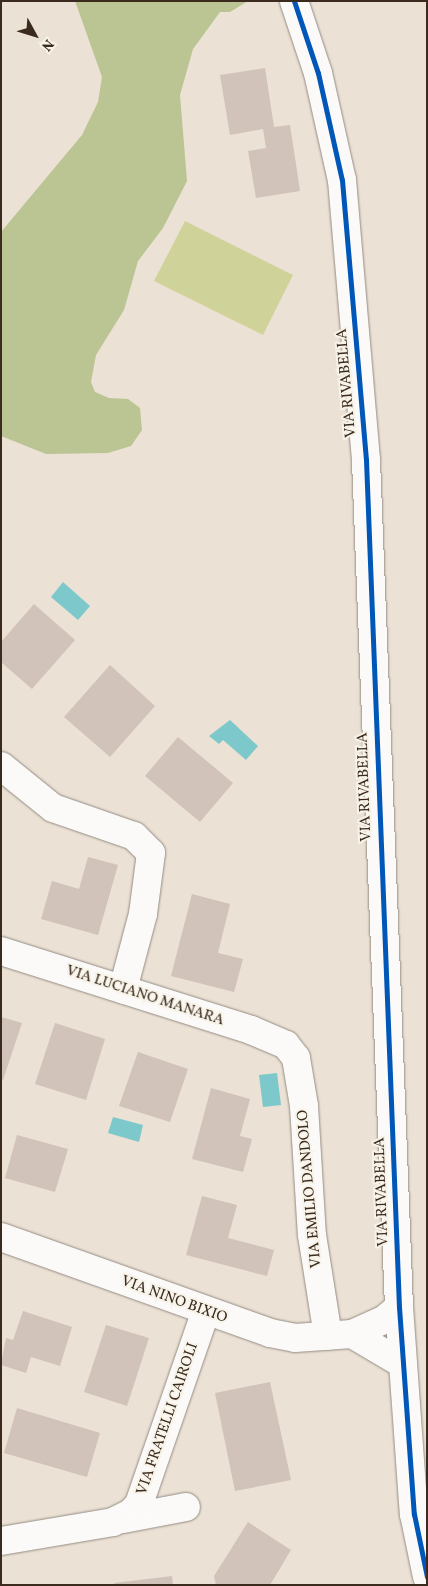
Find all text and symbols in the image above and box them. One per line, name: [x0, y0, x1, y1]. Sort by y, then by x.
north arrow: [10, 10, 60, 60]
text: N: [36, 35, 58, 55]
street label: VIA RIVABELLA: [333, 328, 361, 438]
street label: VIA RIVABELLA: [354, 732, 376, 842]
street label: VIA LUCIANO MANARA: [64, 962, 226, 1030]
street label: VIA EMILIO DANDOLO: [294, 1109, 326, 1269]
street label: VIA RIVABELLA: [371, 1137, 393, 1247]
street label: VIA NINO BIXIO: [118, 1272, 230, 1328]
street label: VIA FRATELLI CAIROLI: [133, 1340, 203, 1498]

